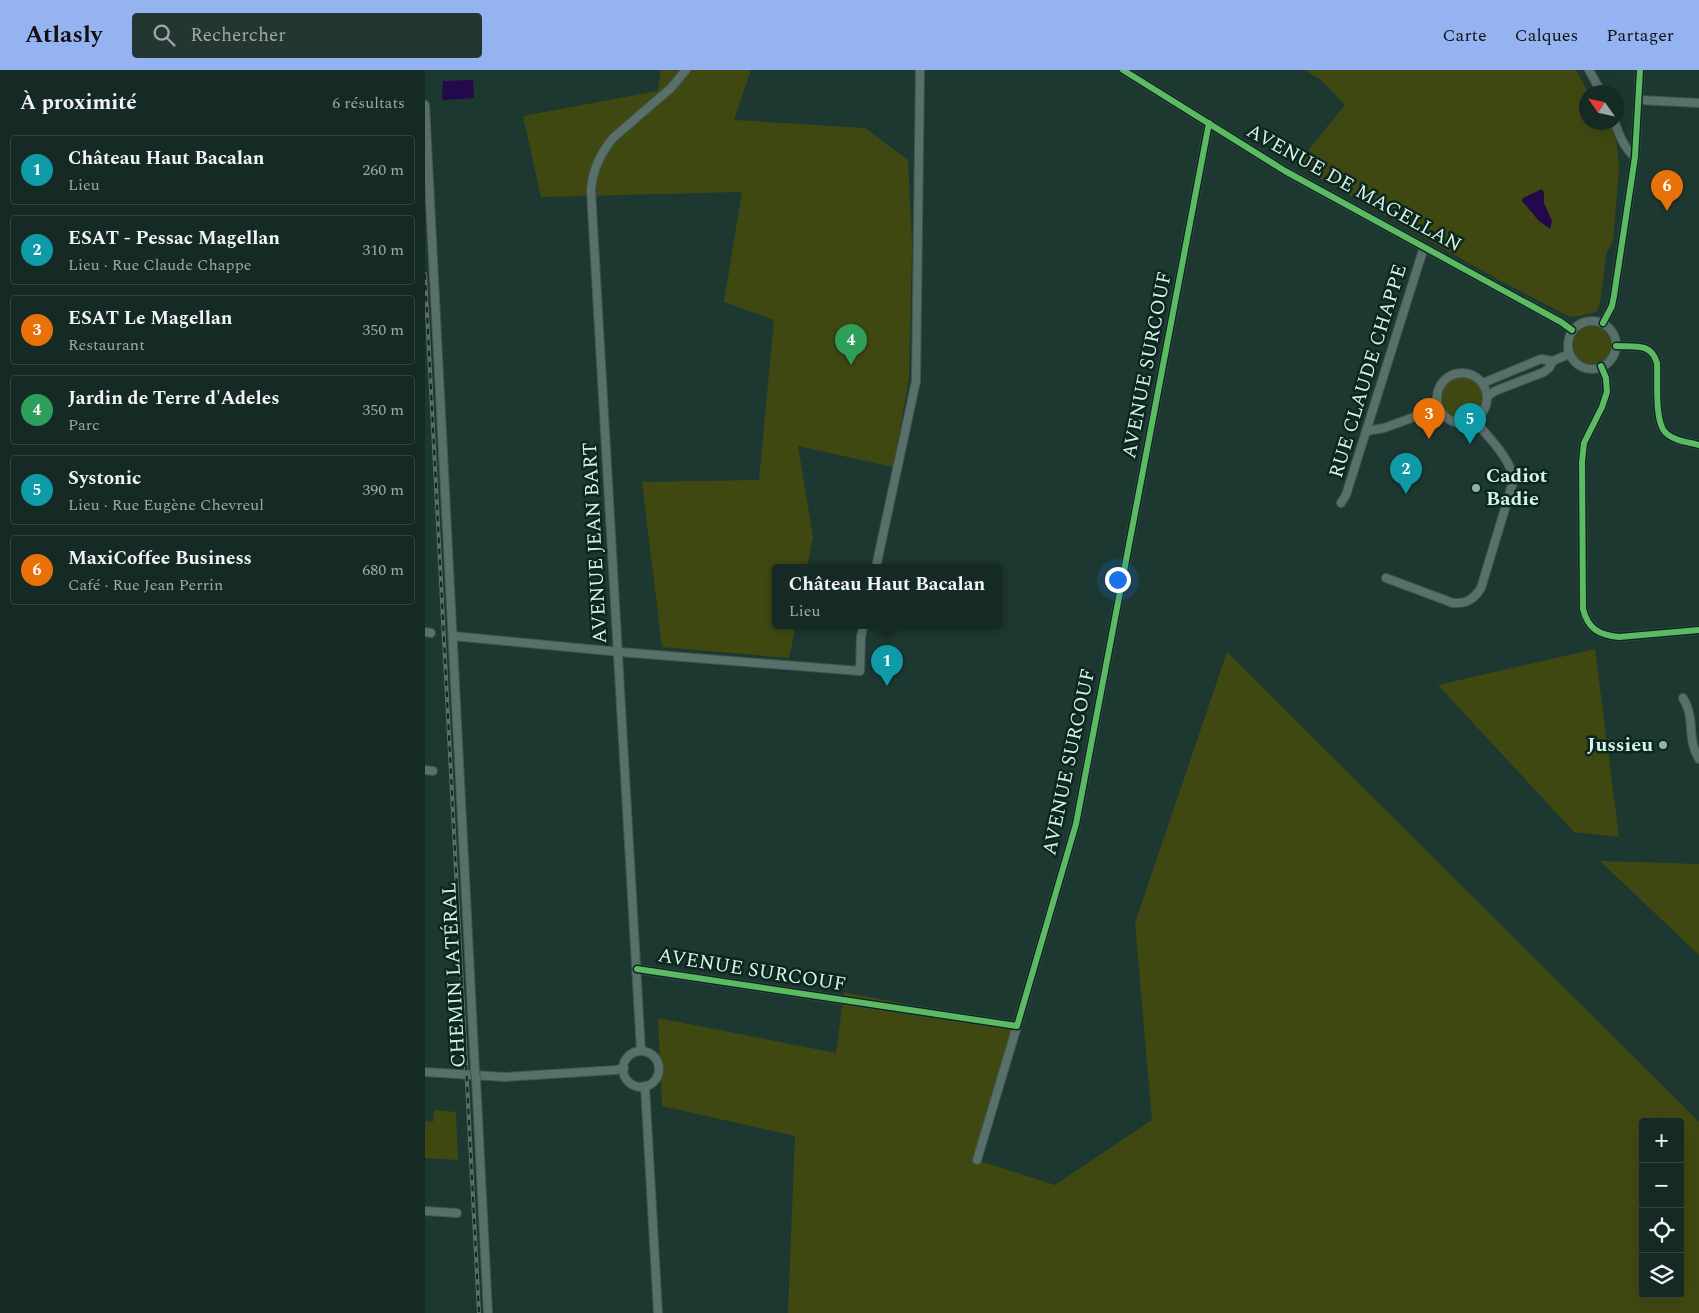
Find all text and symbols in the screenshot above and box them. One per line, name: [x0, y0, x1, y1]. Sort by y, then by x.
search box: [132, 13, 482, 58]
text: Atlasly: [25, 17, 102, 53]
icon: search: [150, 21, 178, 49]
text: Rechercher: [190, 21, 286, 50]
text: Carte: [1443, 22, 1487, 49]
text: Calques: [1515, 22, 1578, 49]
text: Partager: [1606, 22, 1674, 49]
north arrow: [1579, 85, 1624, 130]
text: À proximité: [20, 87, 137, 119]
text: 6 résultats: [332, 91, 405, 115]
street label: AVENUE DE MAGELLAN: [1241, 116, 1467, 260]
text: Château Haut Bacalan: [68, 144, 264, 173]
text: 1: [33, 158, 41, 182]
text: 260 m: [362, 158, 404, 182]
pin: 6: [1651, 170, 1683, 211]
text: Lieu: [68, 173, 100, 197]
text: ESAT - Pessac Magellan: [68, 224, 280, 253]
text: 2: [33, 238, 41, 262]
text: 310 m: [362, 238, 404, 262]
text: Lieu · Rue Claude Chappe: [68, 253, 252, 277]
street label: RUE CLAUDE CHAPPE: [1321, 260, 1415, 482]
street label: AVENUE SURCOUF: [1114, 269, 1180, 461]
text: ESAT Le Magellan: [68, 304, 232, 333]
text: 3: [33, 318, 41, 342]
text: 350 m: [362, 318, 404, 342]
pin: 4: [835, 324, 867, 365]
text: Restaurant: [68, 333, 145, 357]
text: Jardin de Terre d'Adeles: [68, 384, 279, 413]
text: 4: [33, 398, 41, 422]
text: 350 m: [362, 398, 404, 422]
pin: 3: [1413, 398, 1445, 439]
pin: 5: [1454, 403, 1486, 444]
text: Parc: [68, 413, 100, 437]
street label: AVENUE JEAN BART: [575, 441, 615, 645]
pin: 2: [1390, 453, 1422, 494]
place label: Cadiot Badie: [1486, 461, 1548, 514]
text: Systonic: [68, 464, 141, 493]
text: 5: [33, 478, 41, 502]
text: 390 m: [362, 478, 404, 502]
marker: Cadiot Badie: [1470, 482, 1482, 494]
text: Lieu · Rue Eugène Chevreul: [68, 493, 264, 517]
text: MaxiCoffee Business: [68, 544, 252, 573]
text: 6: [33, 558, 41, 582]
text: 680 m: [362, 558, 404, 582]
popup: [772, 564, 1002, 629]
your location: [1105, 567, 1131, 593]
text: Château Haut Bacalan: [789, 570, 985, 599]
text: Café · Rue Jean Perrin: [68, 573, 223, 597]
text: Lieu: [789, 599, 821, 623]
pin: 1: [871, 645, 903, 686]
street label: AVENUE SURCOUF: [1035, 666, 1103, 858]
place label: Jussieu: [1587, 730, 1653, 760]
marker: Jussieu: [1657, 739, 1669, 751]
street label: CHEMIN LATÉRAL: [434, 881, 474, 1069]
street label: AVENUE SURCOUF: [656, 940, 848, 1000]
map controls: [1639, 1118, 1684, 1298]
button: +: [1639, 1118, 1684, 1163]
button: −: [1639, 1163, 1684, 1208]
button: locate: [1639, 1208, 1684, 1253]
button: layers: [1639, 1253, 1684, 1298]

